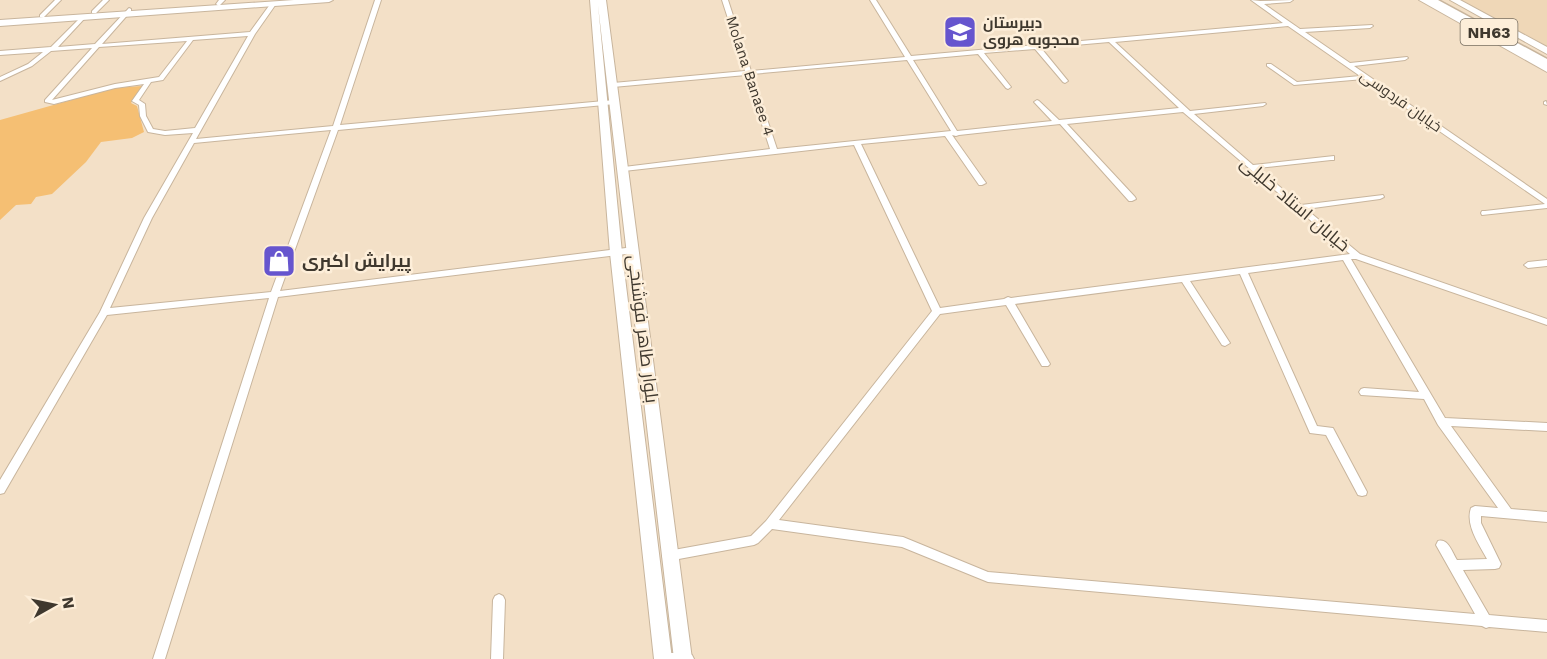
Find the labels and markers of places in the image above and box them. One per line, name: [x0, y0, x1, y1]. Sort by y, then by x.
school or university icon: دبیرستان محجوبه هروی: [942, 14, 978, 50]
place label: دبیرستان محجوبه هروی: [983, 14, 1080, 49]
shop icon: پیرایش اکبری: [261, 243, 297, 279]
place label: پیرایش اکبری: [302, 250, 412, 273]

